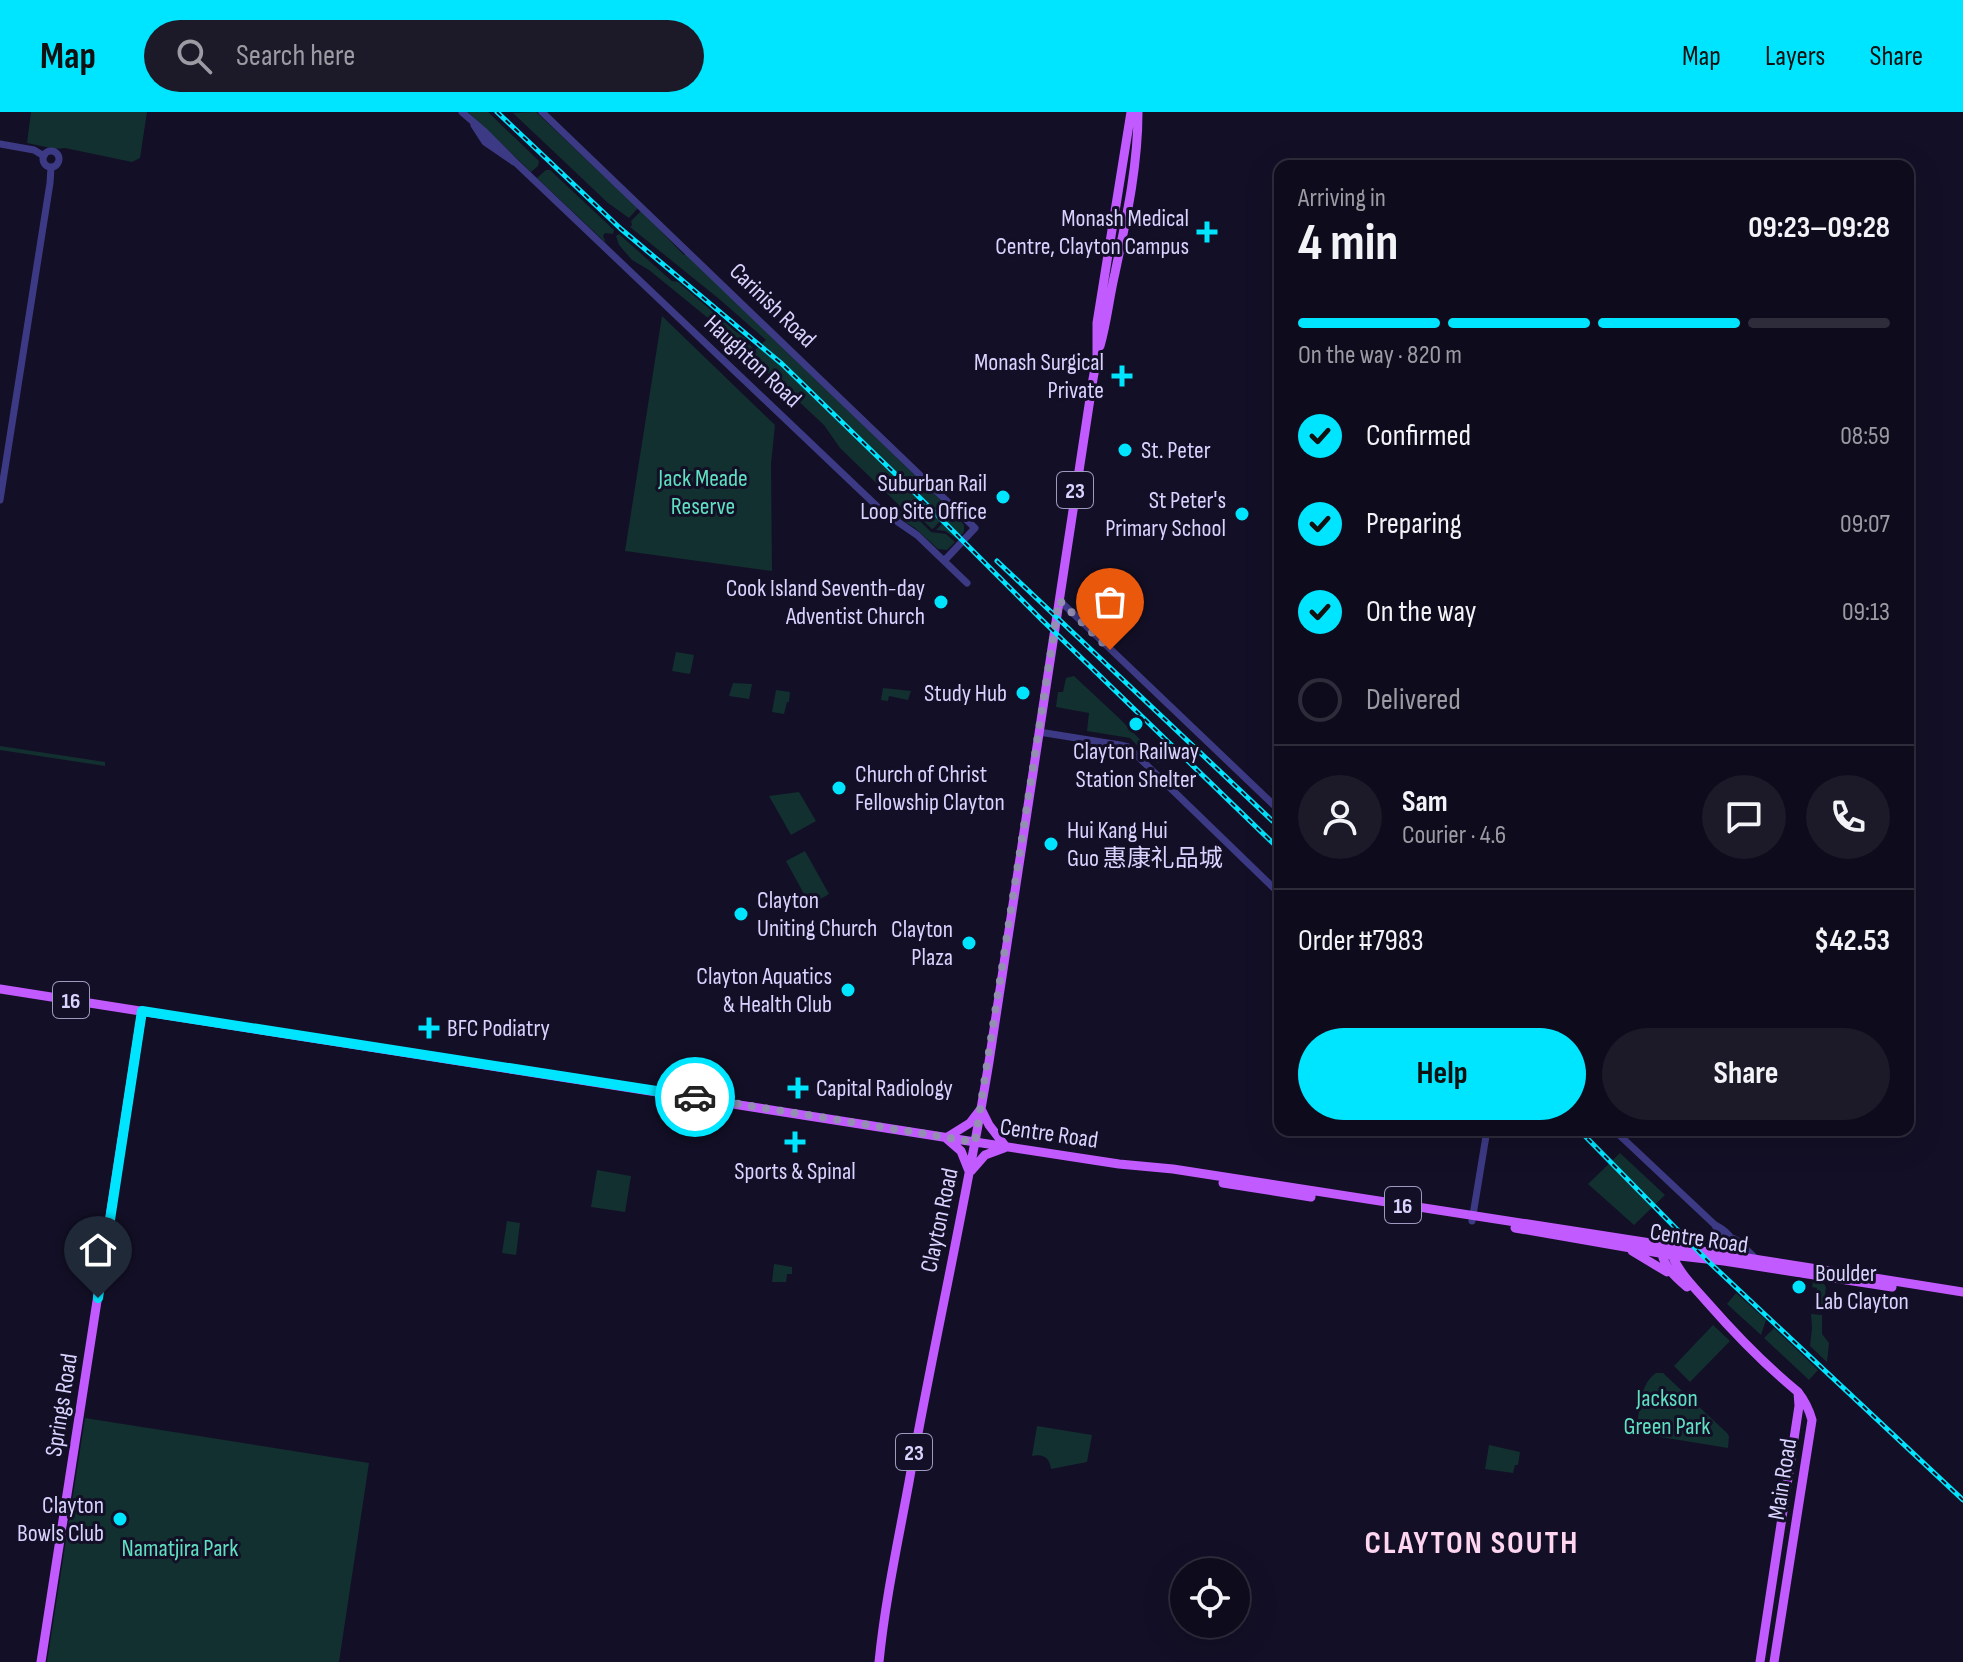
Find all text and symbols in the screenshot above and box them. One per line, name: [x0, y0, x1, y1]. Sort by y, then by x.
search box: [144, 20, 704, 92]
text: Map: [40, 34, 96, 79]
icon: search: [172, 34, 216, 78]
text: Search here: [236, 38, 355, 74]
text: Map: [1682, 40, 1721, 73]
text: Layers: [1765, 40, 1825, 73]
text: Share: [1869, 40, 1923, 73]
text: Arriving in: [1298, 183, 1386, 214]
place label: Monash Medical Centre, Clayton Campus: [995, 204, 1189, 261]
text: 09:23–09:28: [1748, 210, 1890, 246]
text: 4 min: [1298, 212, 1398, 275]
marker: Monash Medical Centre, Clayton Campus: [1196, 221, 1218, 243]
street label: Carinish Road: [723, 257, 822, 354]
street label: Haughton Road: [698, 309, 807, 414]
text: On the way · 820 m: [1298, 340, 1462, 371]
place label: Monash Surgical Private: [974, 348, 1104, 405]
marker: Monash Surgical Private: [1111, 365, 1133, 387]
icon: check: [1298, 414, 1342, 458]
text: Confirmed: [1366, 418, 1471, 454]
text: 08:59: [1840, 421, 1890, 452]
place label: St. Peter: [1141, 436, 1211, 465]
marker: St. Peter: [1116, 441, 1134, 459]
park label: Jack Meade Reserve: [657, 464, 748, 521]
place label: Suburban Rail Loop Site Office: [860, 469, 987, 526]
road number: 23: [1057, 472, 1093, 508]
place label: St Peter's Primary School: [1105, 486, 1226, 543]
marker: Suburban Rail Loop Site Office: [994, 488, 1012, 506]
icon: check: [1298, 502, 1342, 546]
marker: St Peter's Primary School: [1233, 505, 1251, 523]
text: Preparing: [1366, 506, 1462, 542]
text: 09:07: [1840, 509, 1890, 540]
pin: [1076, 568, 1144, 650]
place label: Cook Island Seventh-day Adventist Church: [726, 574, 925, 631]
icon: bag: [1088, 580, 1132, 624]
icon: check: [1298, 590, 1342, 634]
marker: Cook Island Seventh-day Adventist Church: [932, 593, 950, 611]
text: On the way: [1366, 594, 1476, 630]
text: 09:13: [1842, 597, 1890, 628]
place label: Study Hub: [924, 679, 1007, 708]
text: Delivered: [1366, 682, 1461, 718]
marker: Study Hub: [1014, 684, 1032, 702]
marker: Clayton Railway Station Shelter: [1127, 715, 1145, 733]
place label: Clayton Railway Station Shelter: [1073, 737, 1199, 794]
place label: Church of Christ Fellowship Clayton: [855, 760, 1005, 817]
button: person: [1298, 775, 1382, 859]
button: chat: [1702, 775, 1786, 859]
button: phone: [1806, 775, 1890, 859]
marker: Church of Christ Fellowship Clayton: [830, 779, 848, 797]
text: Sam: [1402, 784, 1448, 820]
place label: Hui Kang Hui Guo 惠康礼品城: [1067, 816, 1223, 873]
text: Courier · 4.6: [1402, 820, 1506, 851]
marker: Hui Kang Hui Guo 惠康礼品城: [1042, 835, 1060, 853]
place label: Clayton Uniting Church: [757, 886, 877, 943]
marker: Clayton Uniting Church: [732, 905, 750, 923]
place label: Clayton Plaza: [891, 915, 953, 972]
text: Order #7983: [1298, 923, 1424, 959]
text: $42.53: [1814, 923, 1890, 959]
marker: Clayton Plaza: [960, 934, 978, 952]
place label: Clayton Aquatics & Health Club: [696, 962, 832, 1019]
marker: Clayton Aquatics & Health Club: [839, 981, 857, 999]
road number: 16: [53, 982, 89, 1018]
place label: BFC Podiatry: [447, 1014, 550, 1043]
marker: BFC Podiatry: [418, 1017, 440, 1039]
button: Help: [1298, 1028, 1586, 1120]
button: Share: [1602, 1028, 1890, 1120]
courier: [655, 1057, 735, 1137]
place label: Capital Radiology: [816, 1074, 953, 1103]
icon: car: [673, 1075, 717, 1119]
marker: Capital Radiology: [787, 1077, 809, 1099]
street label: Centre Road: [998, 1112, 1100, 1155]
marker: Sports & Spinal: [784, 1131, 806, 1153]
place label: Sports & Spinal: [734, 1157, 856, 1186]
street label: Clayton Road: [914, 1165, 965, 1275]
road number: 16: [1385, 1187, 1421, 1223]
pin: [64, 1216, 132, 1298]
street label: Centre Road: [1648, 1217, 1750, 1260]
icon: home: [76, 1228, 120, 1272]
place label: Boulder Lab Clayton: [1815, 1259, 1909, 1316]
marker: Boulder Lab Clayton: [1790, 1278, 1808, 1296]
street label: Springs Road: [39, 1352, 84, 1459]
park label: Jackson Green Park: [1623, 1384, 1711, 1441]
road number: 23: [896, 1434, 932, 1470]
street label: Main Road: [1762, 1436, 1803, 1522]
place label: Clayton Bowls Club: [17, 1491, 104, 1548]
marker: Clayton Bowls Club: [111, 1510, 129, 1528]
district label: CLAYTON SOUTH: [1365, 1524, 1579, 1563]
park label: Namatjira Park: [122, 1534, 238, 1563]
map controls: [1170, 1558, 1250, 1638]
button: locate: [1170, 1558, 1250, 1638]

